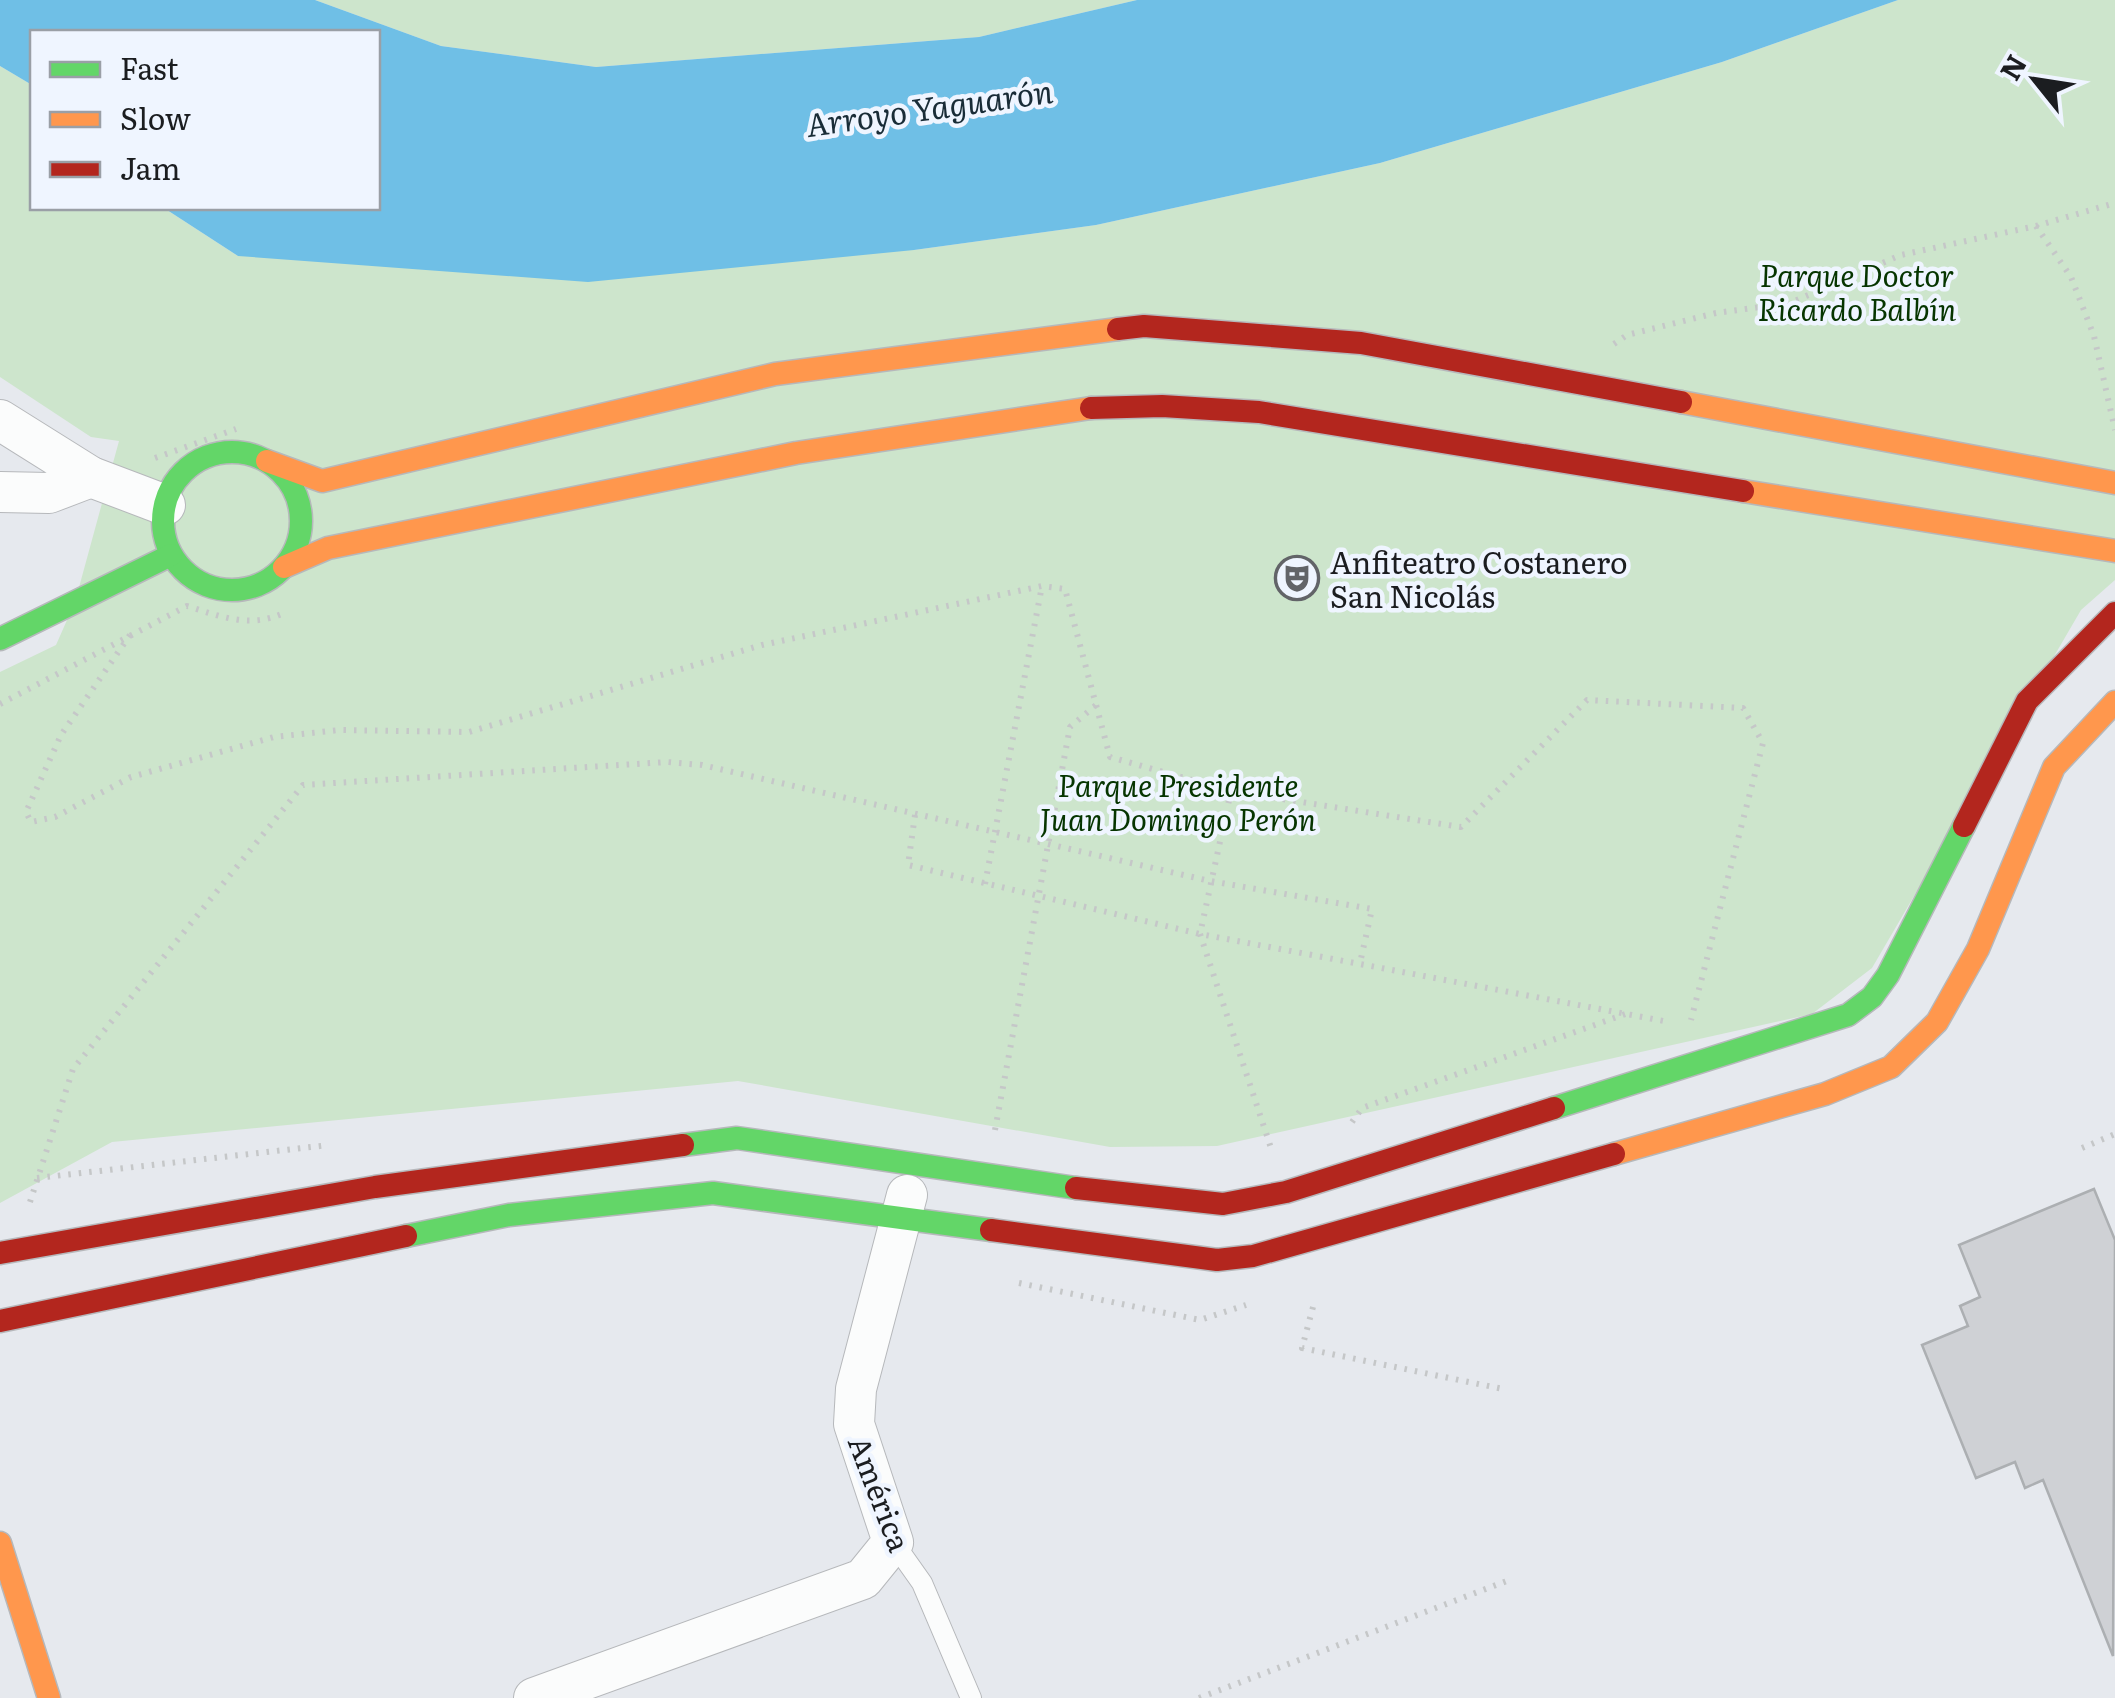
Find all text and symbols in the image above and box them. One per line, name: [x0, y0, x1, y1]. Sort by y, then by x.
legend: [30, 30, 380, 210]
north arrow: [1985, 30, 2085, 130]
text: Fast: [120, 45, 179, 89]
text: N: [1988, 46, 2036, 87]
water label: Arroyo Yaguarón: [803, 65, 1055, 147]
text: Slow: [120, 95, 191, 139]
text: Jam: [120, 145, 180, 189]
park label: Parque Doctor Ricardo Balbín: [1758, 252, 1957, 330]
place label: Anfiteatro Costanero San Nicolás: [1330, 539, 1628, 617]
theatre icon: Anfiteatro Costanero San Nicolás: [1274, 555, 1320, 601]
park label: Parque Presidente Juan Domingo Perón: [1040, 762, 1316, 840]
street label: América: [839, 1429, 924, 1558]

